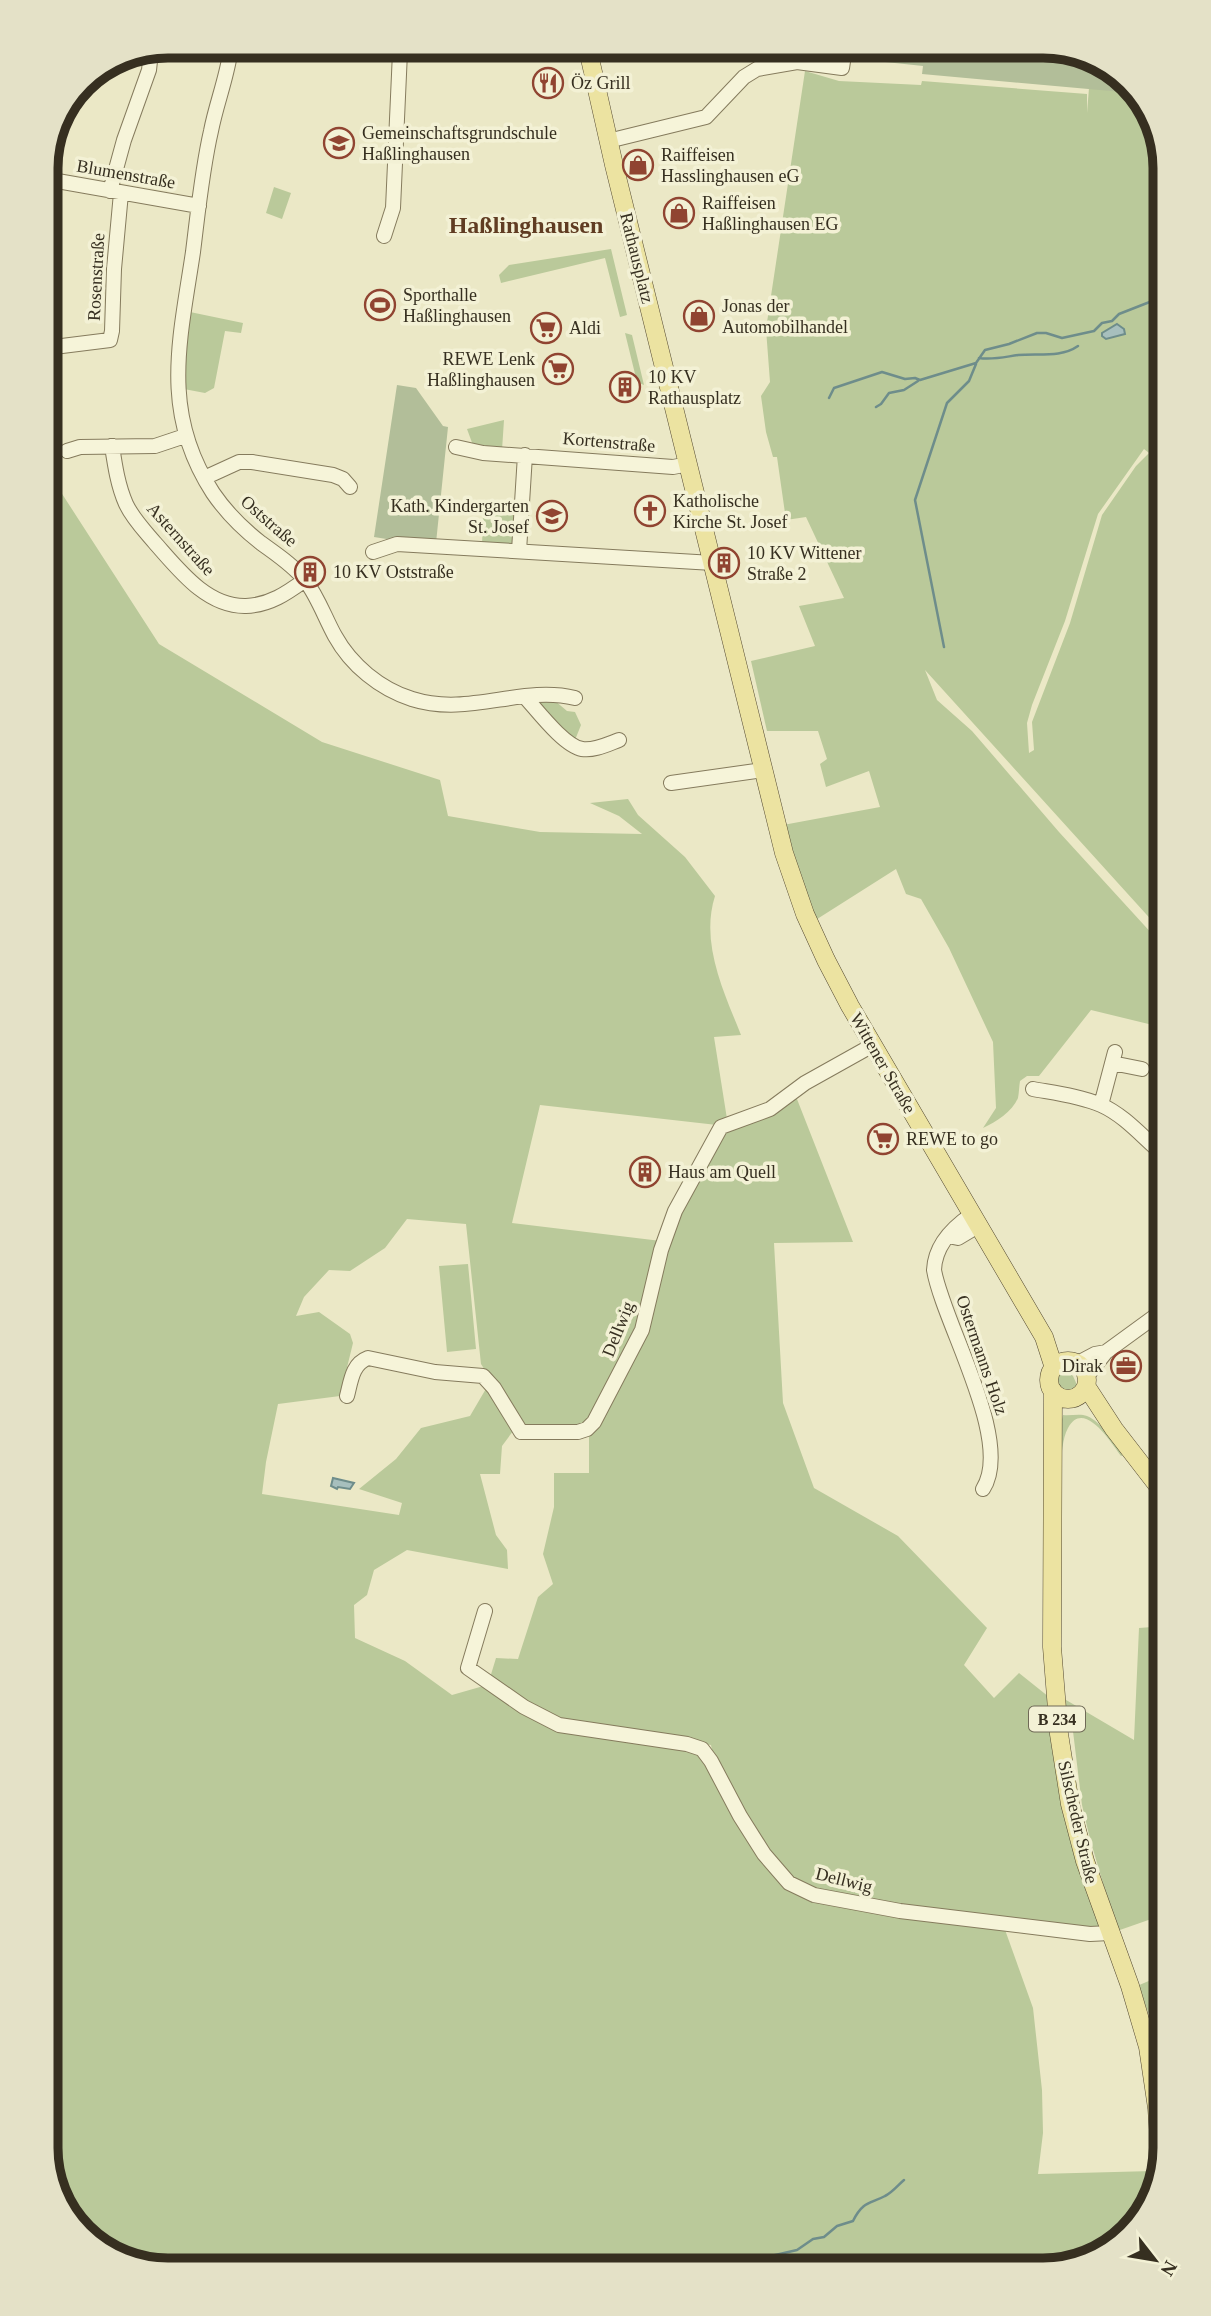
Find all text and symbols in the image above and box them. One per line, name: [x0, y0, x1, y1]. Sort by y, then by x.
restaurant icon: Öz Grill: [531, 66, 565, 100]
place label: Öz Grill: [571, 73, 630, 93]
place label: Gemeinschaftsgrundschule Haßlinghausen: [362, 123, 557, 164]
school or university icon: Gemeinschaftsgrundschule Haßlinghausen: [322, 126, 356, 160]
place label: Raiffeisen Hasslinghausen eG: [661, 145, 799, 186]
shop icon: Raiffeisen Hasslinghausen eG: [621, 148, 655, 182]
street label: Blumenstraße: [75, 155, 177, 193]
place label: Raiffeisen Haßlinghausen EG: [702, 193, 838, 234]
shop icon: Raiffeisen Haßlinghausen EG: [662, 196, 696, 230]
street label: Rathausplatz: [616, 210, 658, 306]
district label: Haßlinghausen: [449, 212, 603, 238]
street label: Rosenstraße: [84, 233, 108, 321]
place label: Sporthalle Haßlinghausen: [403, 285, 511, 326]
sports icon: Sporthalle Haßlinghausen: [363, 288, 397, 322]
place label: Jonas der Automobilhandel: [722, 296, 848, 337]
shop icon: Jonas der Automobilhandel: [682, 299, 716, 333]
supermarket icon: Aldi: [529, 311, 563, 345]
place label: Aldi: [569, 318, 601, 338]
place label: REWE Lenk Haßlinghausen: [427, 349, 535, 390]
supermarket icon: REWE Lenk Haßlinghausen: [541, 352, 575, 386]
place label: 10 KV Rathausplatz: [648, 367, 741, 408]
building icon: 10 KV Rathausplatz: [608, 370, 642, 404]
street label: Kortenstraße: [562, 428, 656, 456]
street label: Oststraße: [237, 491, 301, 551]
place label: Katholische Kirche St. Josef: [673, 491, 787, 532]
church icon: Katholische Kirche St. Josef: [633, 494, 667, 528]
place label: Kath. Kindergarten St. Josef: [390, 496, 529, 537]
street label: Asternstraße: [143, 499, 219, 579]
school or university icon: Kath. Kindergarten St. Josef: [535, 499, 569, 533]
place label: 10 KV Wittener Straße 2: [747, 543, 862, 584]
building icon: 10 KV Wittener Straße 2: [707, 546, 741, 580]
building icon: 10 KV Oststraße: [293, 555, 327, 589]
place label: 10 KV Oststraße: [333, 562, 454, 582]
street label: Wittener Straße: [846, 1009, 920, 1117]
supermarket icon: REWE to go: [866, 1122, 900, 1156]
place label: REWE to go: [906, 1129, 998, 1149]
building icon: Haus am Quell: [628, 1155, 662, 1189]
place label: Haus am Quell: [668, 1162, 776, 1182]
street label: Ostermanns Holz: [952, 1292, 1012, 1418]
street label: Dellwig: [598, 1298, 638, 1360]
office icon: Dirak: [1109, 1349, 1143, 1383]
place label: Dirak: [1062, 1356, 1103, 1376]
road number: B 234: [1029, 1707, 1085, 1732]
street label: Silscheder Straße: [1054, 1759, 1102, 1885]
street label: Dellwig: [813, 1863, 875, 1897]
north arrow: [1120, 2225, 1190, 2295]
text: N: [1156, 2257, 1182, 2280]

